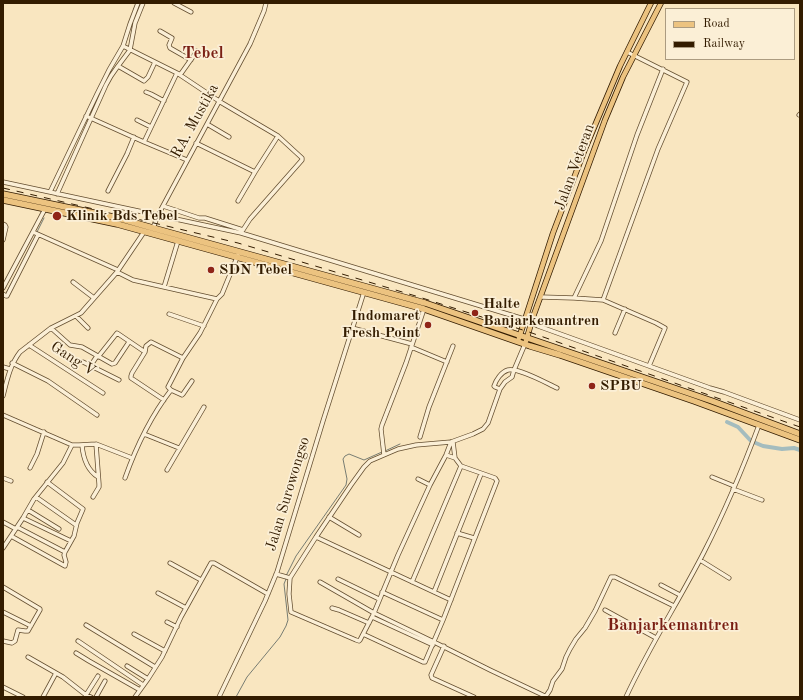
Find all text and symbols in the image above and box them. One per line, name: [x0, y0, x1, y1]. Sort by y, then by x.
legend: [665, 8, 795, 60]
text: Road: [703, 18, 730, 30]
text: Railway: [703, 38, 745, 50]
district label: Tebel: [182, 44, 224, 64]
street label: RA. Mustika: [167, 81, 223, 161]
street label: Jalan Veteran: [551, 122, 599, 212]
place label: Klinik Bds Tebel: [66, 207, 178, 225]
marker: Klinik Bds Tebel: [51, 210, 63, 222]
place label: SDN Tebel: [219, 261, 292, 279]
marker: SDN Tebel: [206, 265, 216, 275]
place label: Halte Banjarkemantren: [483, 295, 599, 330]
place label: Indomaret Fresh Point: [342, 307, 420, 342]
marker: Halte Banjarkemantren: [470, 308, 480, 318]
marker: Indomaret Fresh Point: [423, 320, 433, 330]
street label: Gang V: [47, 338, 99, 380]
place label: SPBU: [600, 377, 642, 395]
marker: SPBU: [587, 381, 597, 391]
street label: Jalan Surowongso: [262, 435, 314, 553]
district label: Banjarkemantren: [607, 616, 739, 636]

